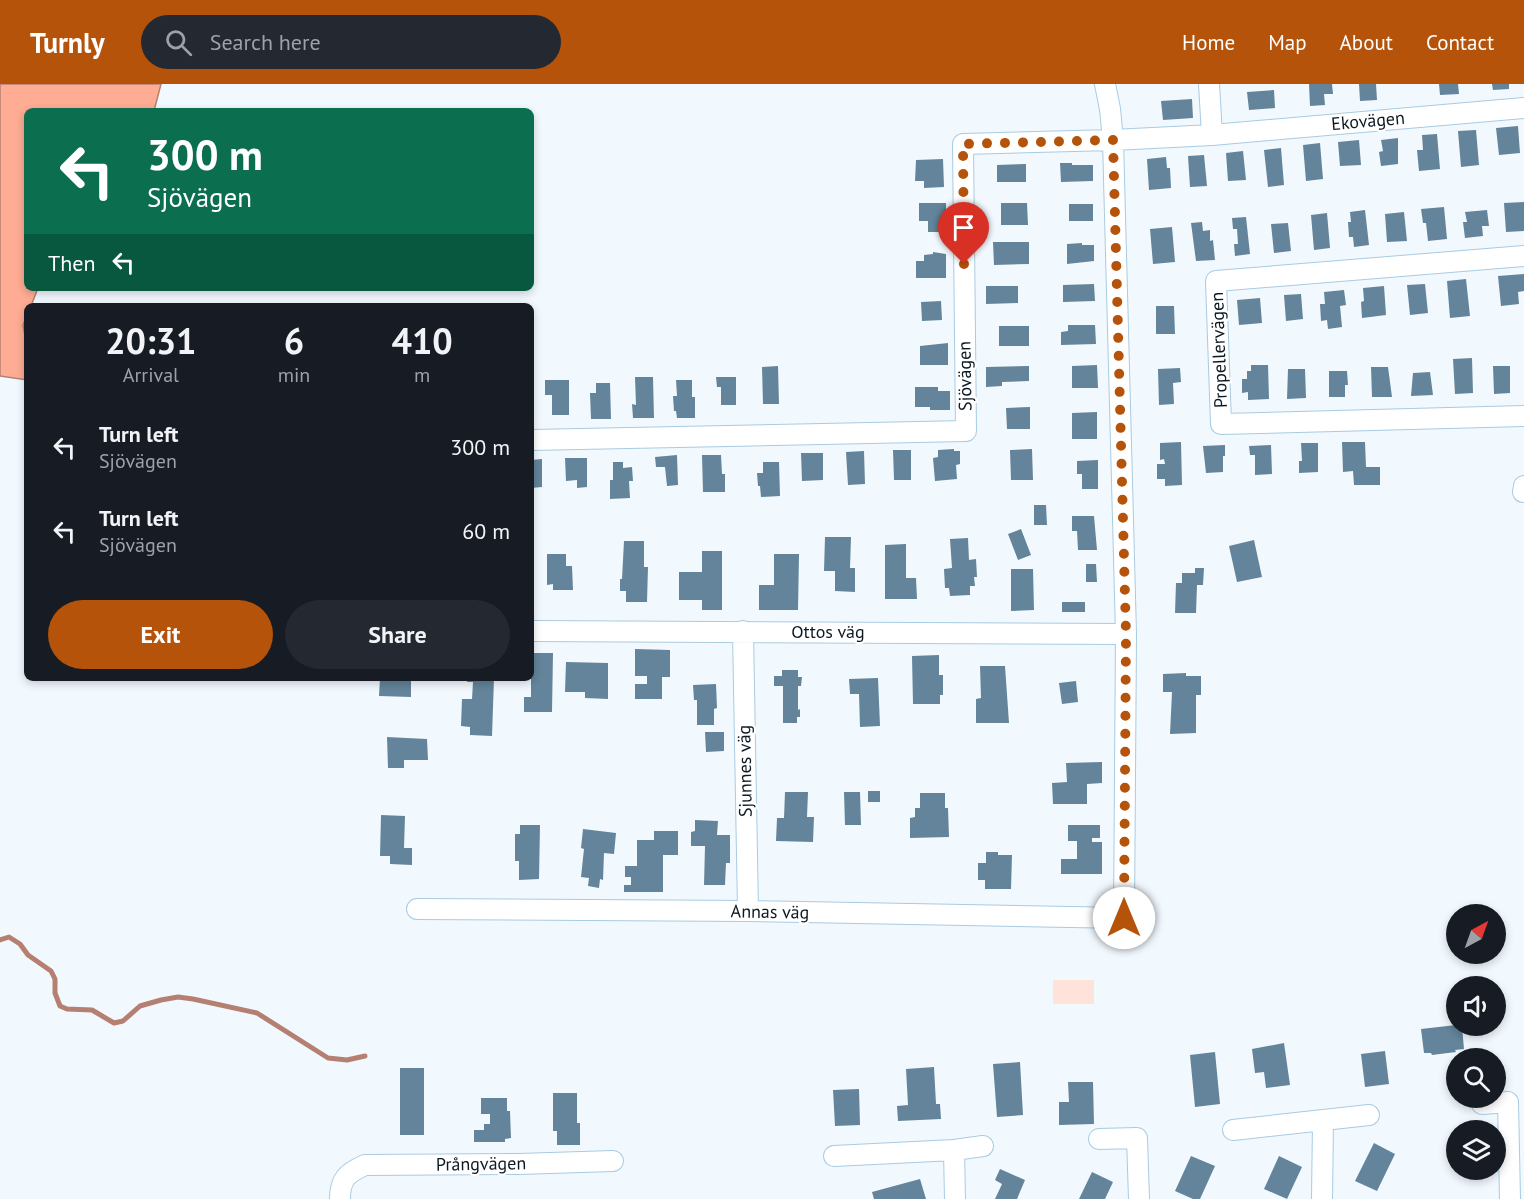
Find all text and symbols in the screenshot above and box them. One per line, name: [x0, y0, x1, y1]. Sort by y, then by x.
search box: [141, 15, 561, 69]
text: Turnly: [30, 24, 105, 61]
icon: search: [162, 26, 195, 59]
text: Search here: [210, 28, 321, 56]
text: Home: [1182, 29, 1235, 56]
text: Map: [1268, 29, 1307, 56]
text: About: [1340, 29, 1393, 56]
text: Contact: [1426, 29, 1494, 56]
street label: Ekovägen: [1330, 106, 1406, 135]
text: 300 m: [147, 127, 263, 182]
icon: left: [48, 132, 126, 210]
text: Sjövägen: [147, 180, 252, 214]
pin: [938, 202, 989, 264]
icon: arrive: [947, 211, 980, 244]
icon: left: [107, 246, 140, 279]
text: Then: [48, 249, 95, 277]
street label: Propellervägen: [1205, 292, 1232, 408]
text: 20:31: [105, 317, 197, 364]
text: 6: [284, 317, 304, 364]
text: 410: [392, 317, 453, 364]
street label: Sjövägen: [952, 341, 977, 411]
text: Arrival: [123, 362, 179, 388]
text: min: [278, 362, 310, 388]
text: m: [414, 362, 430, 388]
text: Turn left: [99, 420, 179, 448]
icon: left: [48, 431, 81, 464]
text: 300 m: [450, 433, 510, 461]
text: Sjövägen: [99, 448, 177, 474]
text: Turn left: [99, 504, 179, 532]
icon: left: [48, 515, 81, 548]
text: 60 m: [462, 517, 510, 545]
text: Sjövägen: [99, 532, 177, 558]
button: Exit: [48, 600, 273, 669]
button: Share: [285, 600, 510, 669]
street label: Ottos väg: [791, 620, 865, 643]
street label: Sjunnes väg: [732, 725, 757, 817]
position arrow: [1092, 886, 1156, 950]
street label: Annas väg: [731, 899, 809, 924]
north arrow: [1446, 904, 1506, 964]
map controls: [1446, 904, 1506, 1180]
button: sound: [1446, 976, 1506, 1036]
button: search: [1446, 1048, 1506, 1108]
button: layers: [1446, 1120, 1506, 1180]
street label: Prångvägen: [436, 1151, 526, 1176]

